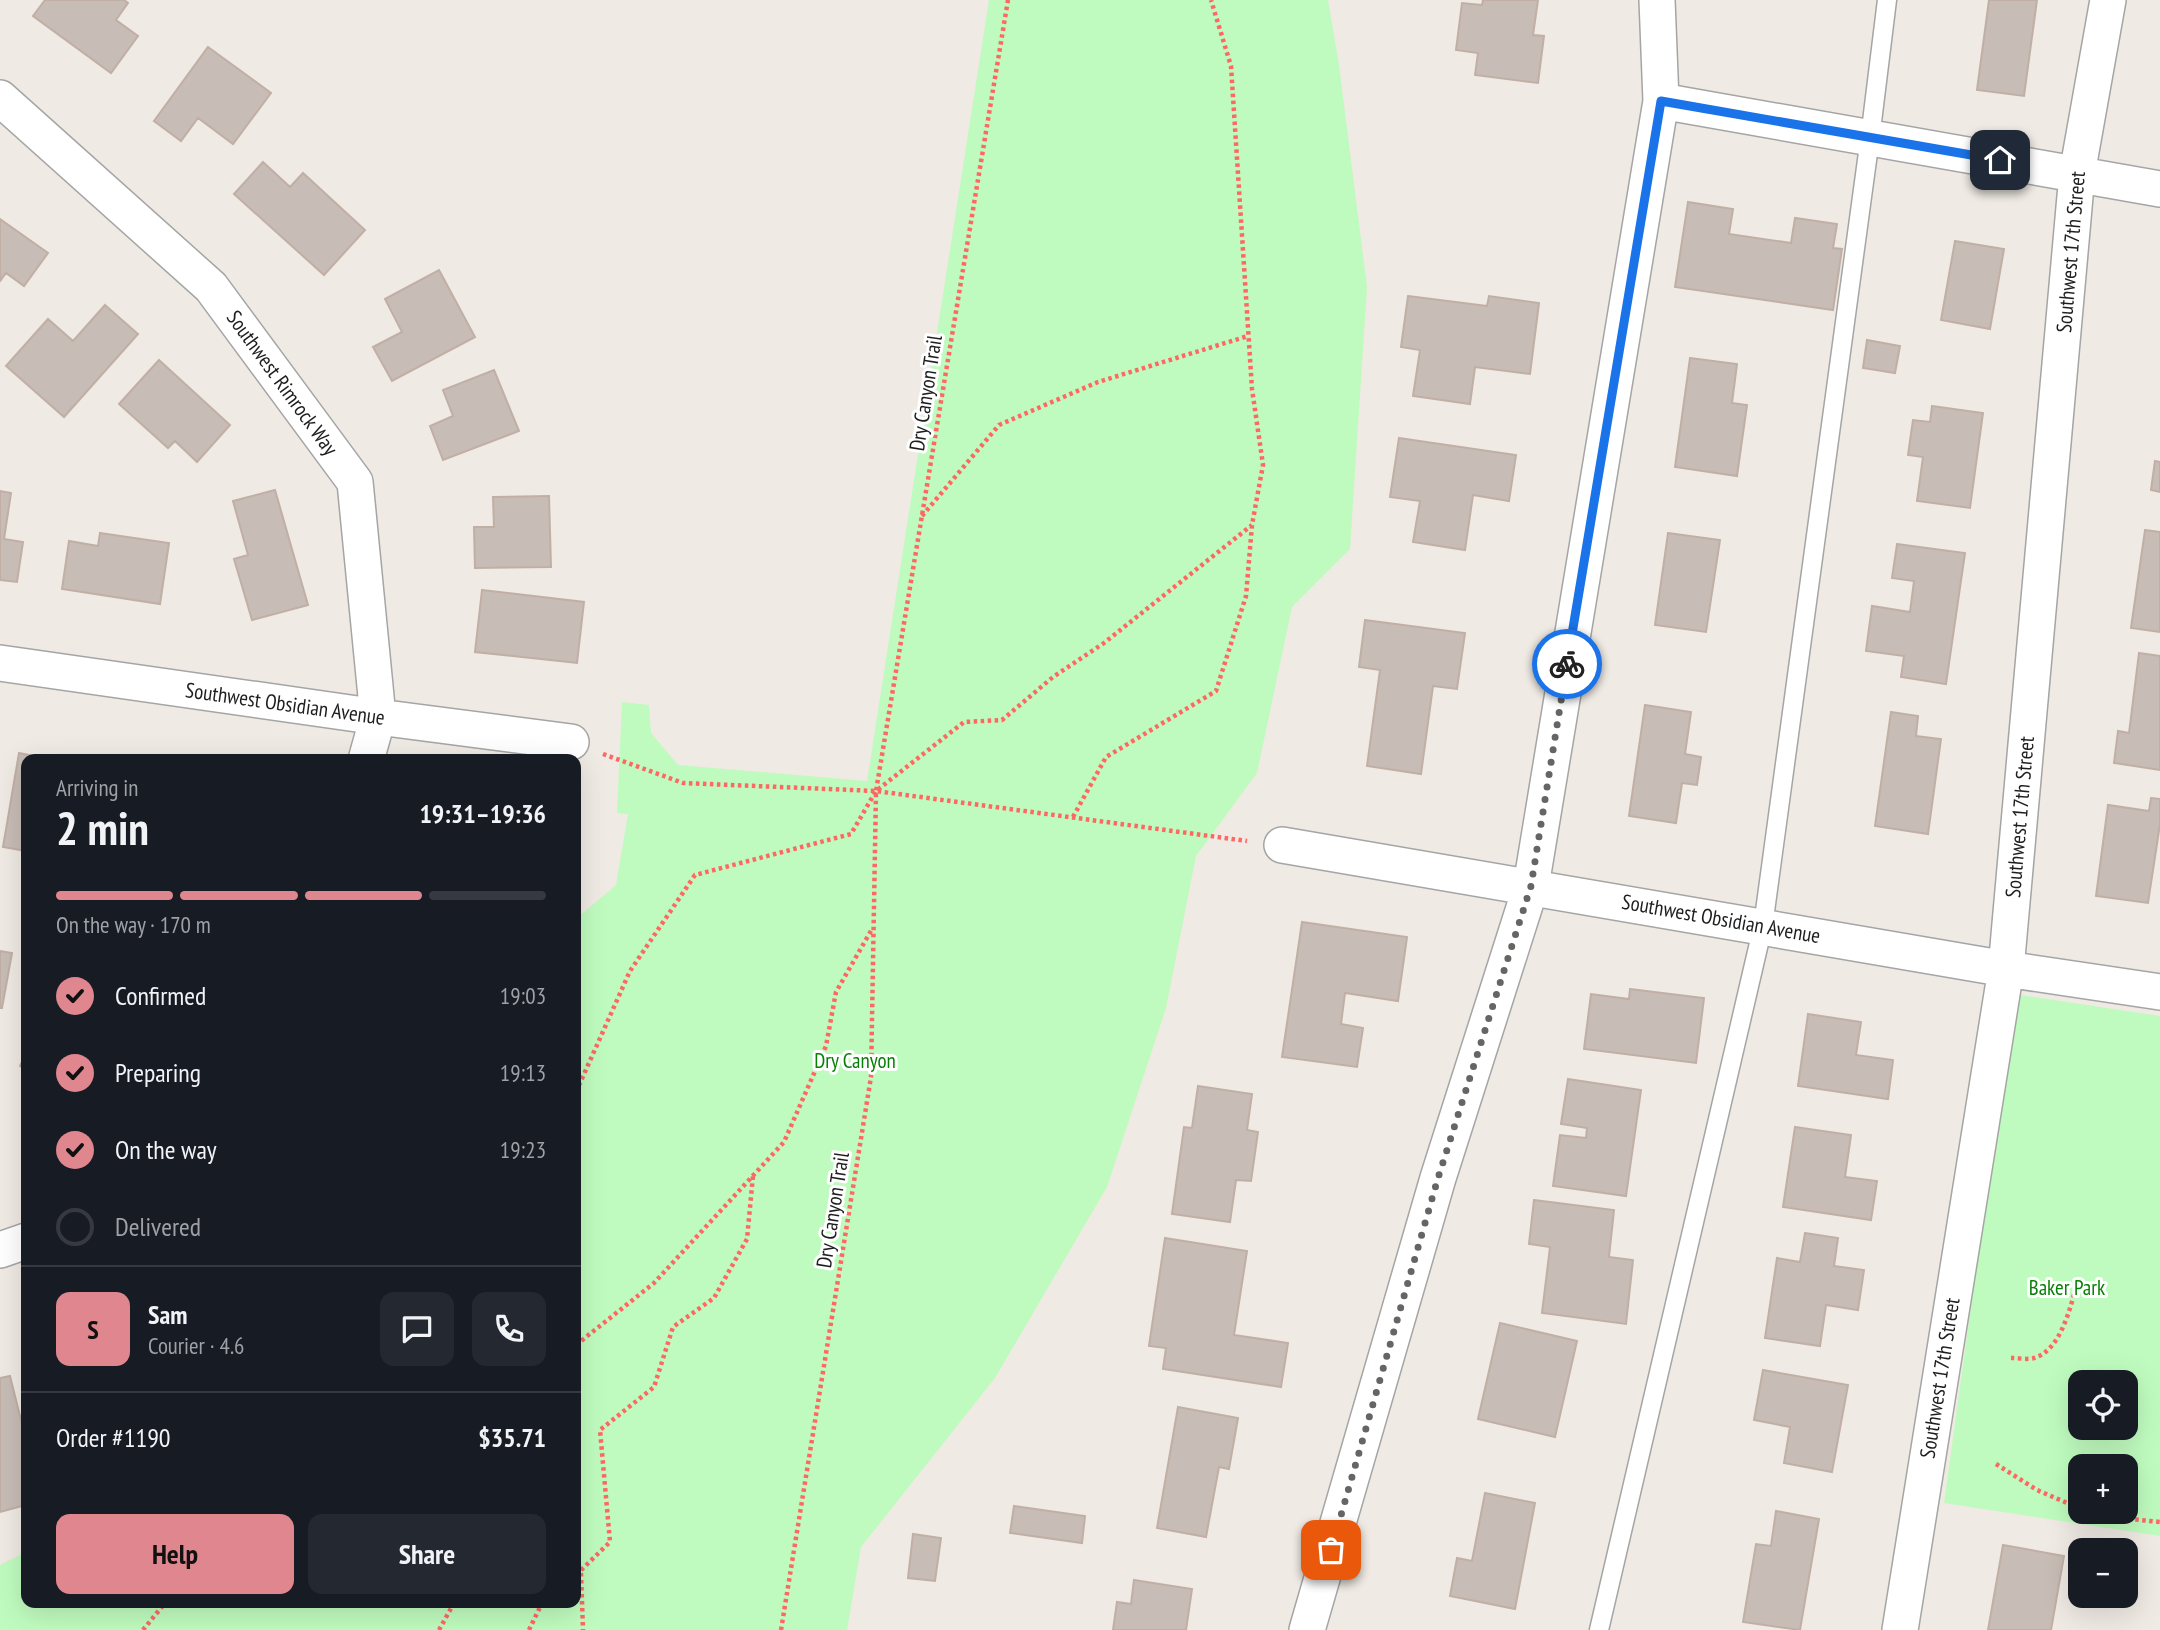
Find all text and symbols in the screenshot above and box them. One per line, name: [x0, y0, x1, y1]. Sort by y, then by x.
pin: [1970, 130, 2030, 190]
icon: home: [1981, 141, 2019, 179]
street label: Southwest 17th Street: [2050, 170, 2091, 334]
street label: Southwest Rimrock Way: [221, 305, 344, 460]
street label: Dry Canyon Trail: [903, 333, 948, 453]
courier: [1532, 629, 1602, 699]
icon: bike: [1548, 645, 1586, 683]
street label: Southwest Obsidian Avenue: [184, 676, 386, 731]
street label: Southwest 17th Street: [1999, 735, 2040, 899]
text: Arriving in: [56, 773, 138, 802]
text: 19:31–19:36: [419, 797, 546, 830]
text: 2 min: [56, 798, 149, 858]
street label: Southwest Obsidian Avenue: [1620, 888, 1822, 949]
text: On the way · 170 m: [56, 910, 211, 939]
icon: check: [56, 977, 94, 1015]
text: Confirmed: [115, 979, 206, 1012]
text: 19:03: [500, 981, 546, 1010]
park label: Dry Canyon: [814, 1047, 896, 1074]
icon: check: [56, 1054, 94, 1092]
text: Preparing: [115, 1056, 201, 1089]
text: 19:13: [500, 1058, 546, 1087]
icon: check: [56, 1131, 94, 1169]
text: On the way: [115, 1133, 217, 1166]
text: 19:23: [500, 1135, 546, 1164]
street label: Dry Canyon Trail: [810, 1150, 855, 1270]
text: Delivered: [115, 1210, 201, 1243]
park label: Baker Park: [2029, 1274, 2105, 1301]
button: chat: [380, 1292, 454, 1366]
button: phone: [472, 1292, 546, 1366]
street label: Southwest 17th Street: [1913, 1296, 1966, 1460]
text: Sam: [148, 1298, 187, 1331]
text: S: [87, 1313, 99, 1346]
text: Courier · 4.6: [148, 1331, 244, 1360]
map controls: [2068, 1370, 2138, 1608]
button: locate: [2068, 1370, 2138, 1440]
text: Order #1190: [56, 1421, 171, 1454]
text: $35.71: [478, 1421, 546, 1454]
button: +: [2068, 1454, 2138, 1524]
button: Help: [56, 1514, 294, 1594]
button: Share: [308, 1514, 546, 1594]
pin: [1301, 1520, 1361, 1580]
icon: bag: [1312, 1531, 1350, 1569]
button: −: [2068, 1538, 2138, 1608]

